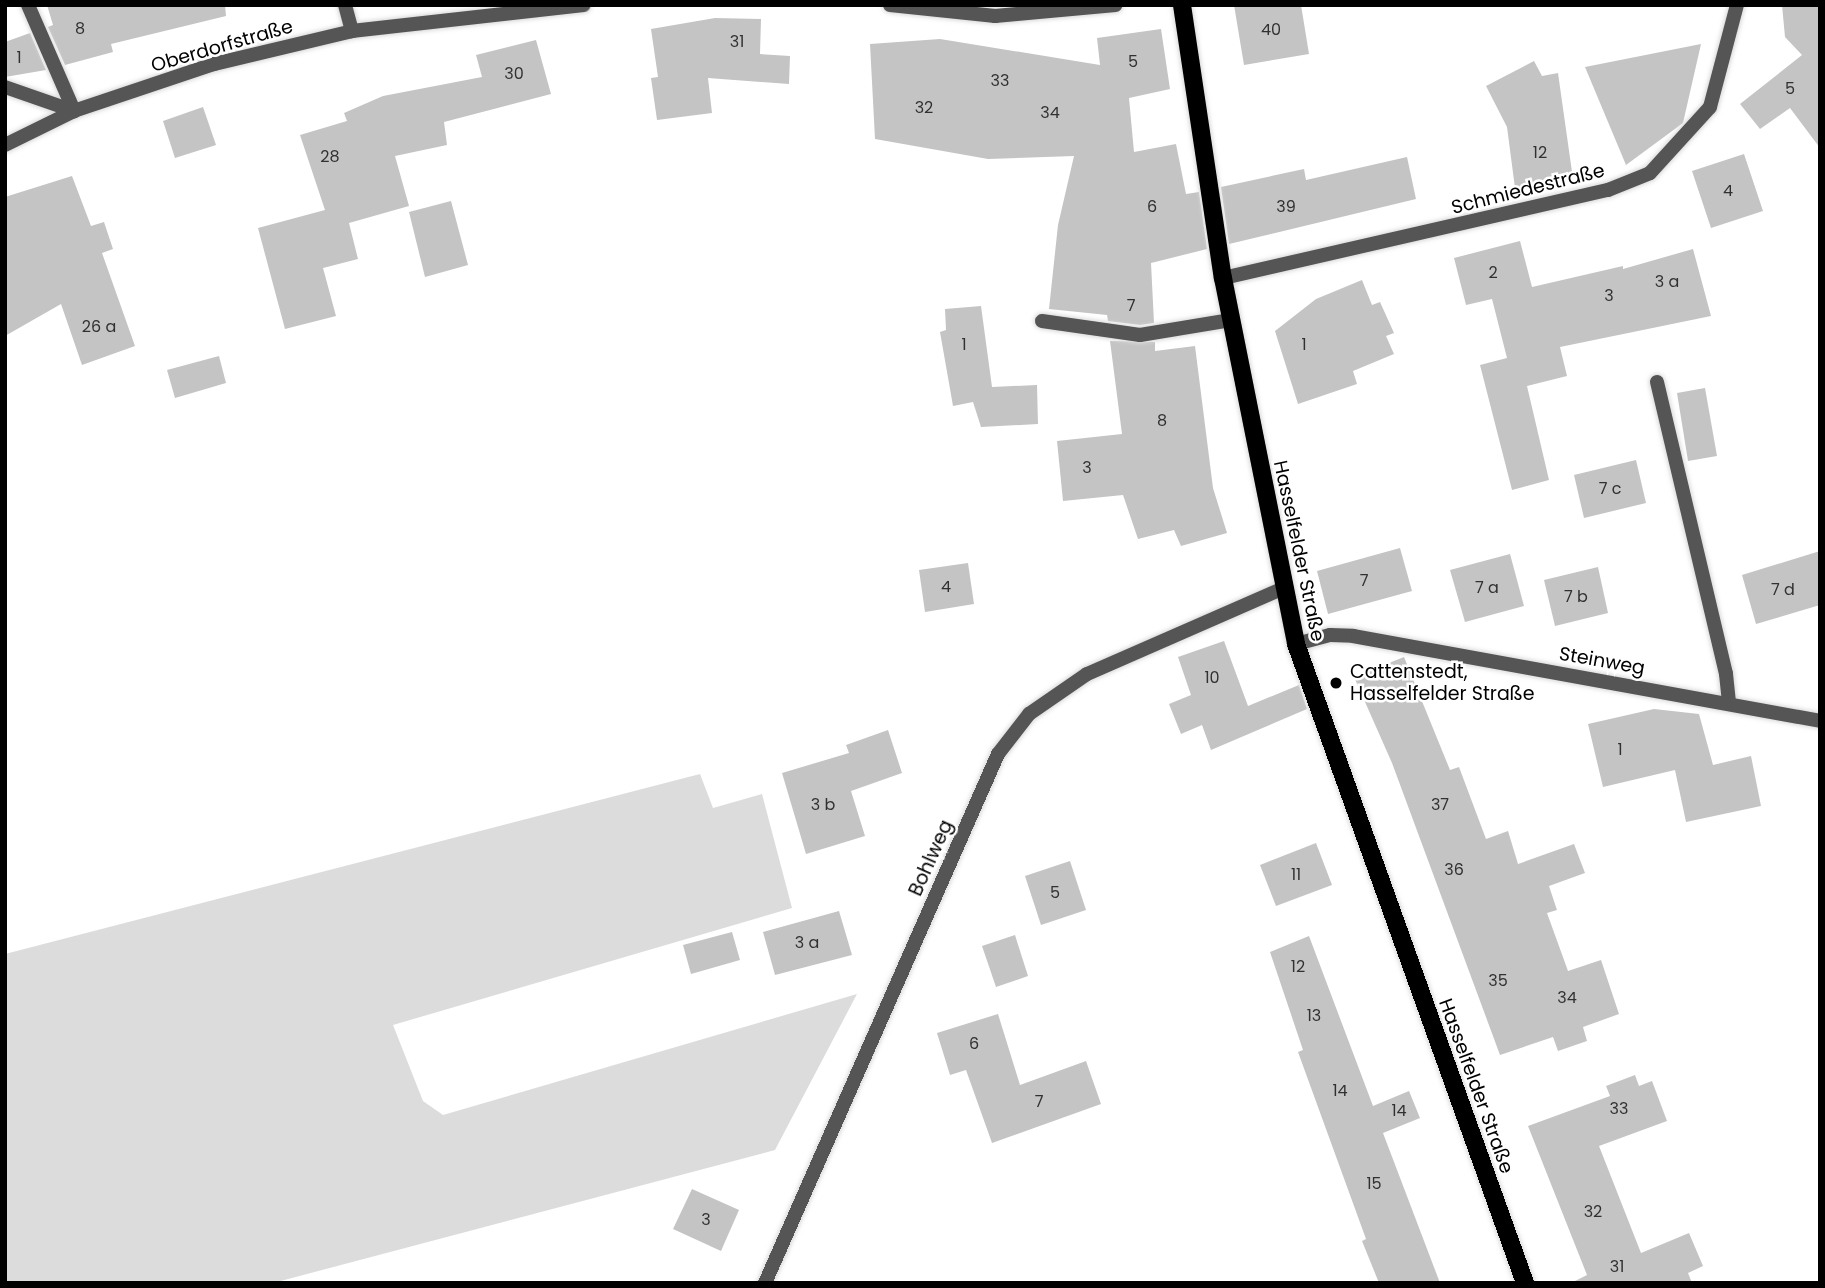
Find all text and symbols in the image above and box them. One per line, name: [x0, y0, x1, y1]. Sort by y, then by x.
street label: Oberdorfstraße: [148, 15, 296, 77]
house number: 8: [75, 19, 85, 39]
house number: 40: [1261, 20, 1281, 40]
house number: 31: [730, 32, 744, 52]
house number: 1: [16, 48, 22, 68]
house number: 5: [1128, 52, 1138, 72]
house number: 30: [504, 64, 524, 84]
house number: 33: [991, 71, 1009, 91]
house number: 5: [1785, 79, 1795, 99]
house number: 32: [915, 98, 933, 118]
house number: 34: [1040, 103, 1060, 123]
house number: 12: [1533, 143, 1547, 163]
house number: 28: [320, 147, 340, 167]
street label: Schmiedestraße: [1449, 159, 1607, 219]
house number: 4: [1723, 181, 1733, 201]
house number: 6: [1147, 197, 1157, 217]
house number: 39: [1276, 197, 1296, 217]
house number: 2: [1488, 263, 1498, 283]
house number: 3 a: [1655, 272, 1679, 292]
house number: 3: [1604, 286, 1614, 306]
house number: 7: [1127, 296, 1135, 316]
house number: 26 a: [82, 317, 116, 337]
house number: 1: [961, 335, 967, 355]
house number: 1: [1301, 335, 1307, 355]
house number: 8: [1157, 411, 1167, 431]
house number: 3: [1082, 458, 1092, 478]
street label: Hasselfelder Straße: [1269, 458, 1329, 644]
house number: 7 c: [1599, 479, 1621, 499]
house number: 7: [1360, 571, 1368, 591]
house number: 4: [941, 577, 951, 597]
house number: 7 a: [1475, 578, 1499, 598]
house number: 7 d: [1771, 580, 1795, 600]
house number: 7 b: [1564, 587, 1588, 607]
street label: Steinweg: [1557, 642, 1647, 680]
place label: Cattenstedt, Hasselfelder Straße: [1350, 661, 1534, 705]
house number: 10: [1204, 668, 1220, 688]
marker: Cattenstedt, Hasselfelder Straße: [1328, 675, 1344, 691]
house number: 1: [1617, 740, 1623, 760]
house number: 3 b: [811, 795, 835, 815]
house number: 37: [1431, 795, 1449, 815]
street label: Bohlweg: [904, 816, 958, 900]
house number: 36: [1444, 860, 1464, 880]
house number: 11: [1291, 865, 1301, 885]
house number: 5: [1050, 883, 1060, 903]
house number: 3 a: [795, 933, 819, 953]
house number: 12: [1291, 957, 1305, 977]
house number: 35: [1488, 971, 1508, 991]
house number: 34: [1557, 988, 1577, 1008]
street label: Hasselfelder Straße: [1434, 995, 1518, 1177]
house number: 13: [1307, 1006, 1321, 1026]
house number: 6: [969, 1034, 979, 1054]
house number: 14: [1332, 1081, 1348, 1101]
house number: 7: [1035, 1092, 1043, 1112]
house number: 33: [1610, 1099, 1628, 1119]
house number: 14: [1391, 1101, 1407, 1121]
house number: 15: [1366, 1174, 1382, 1194]
house number: 32: [1584, 1202, 1602, 1222]
house number: 3: [701, 1210, 711, 1230]
house number: 31: [1610, 1257, 1624, 1277]

